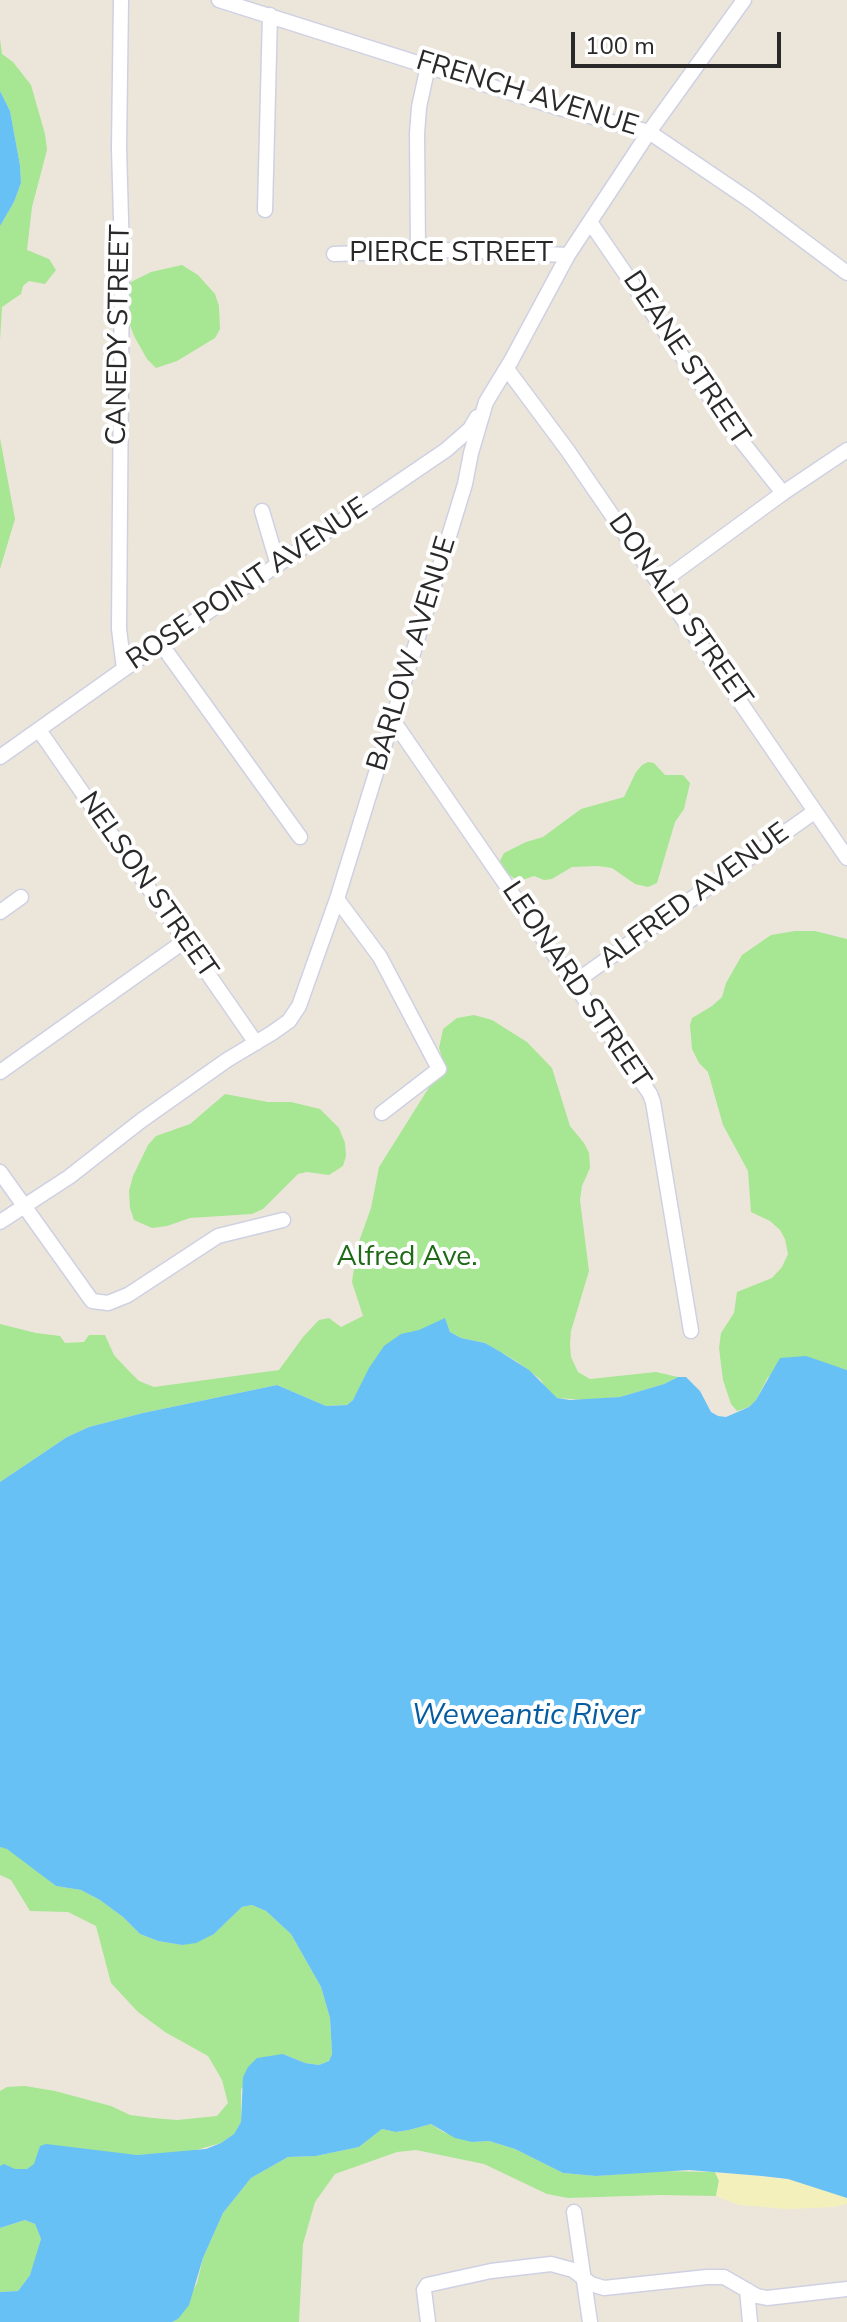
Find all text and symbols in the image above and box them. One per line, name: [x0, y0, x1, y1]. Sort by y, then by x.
scale bar: [575, 16, 785, 66]
text: 100 m: [585, 30, 655, 62]
street label: FRENCH AVENUE: [412, 45, 642, 145]
street label: CANEDY STREET: [101, 224, 139, 446]
street label: PIERCE STREET: [349, 237, 553, 271]
street label: DEANE STREET: [614, 266, 756, 452]
street label: ROSE POINT AVENUE: [121, 492, 375, 678]
street label: DONALD STREET: [600, 508, 758, 714]
street label: BARLOW AVENUE: [361, 533, 465, 775]
street label: NELSON STREET: [70, 786, 224, 986]
street label: ALFRED AVENUE: [594, 817, 796, 977]
street label: LEONARD STREET: [493, 876, 657, 1096]
park label: Alfred Ave.: [336, 1241, 478, 1275]
water label: Weweantic River: [412, 1699, 640, 1735]

